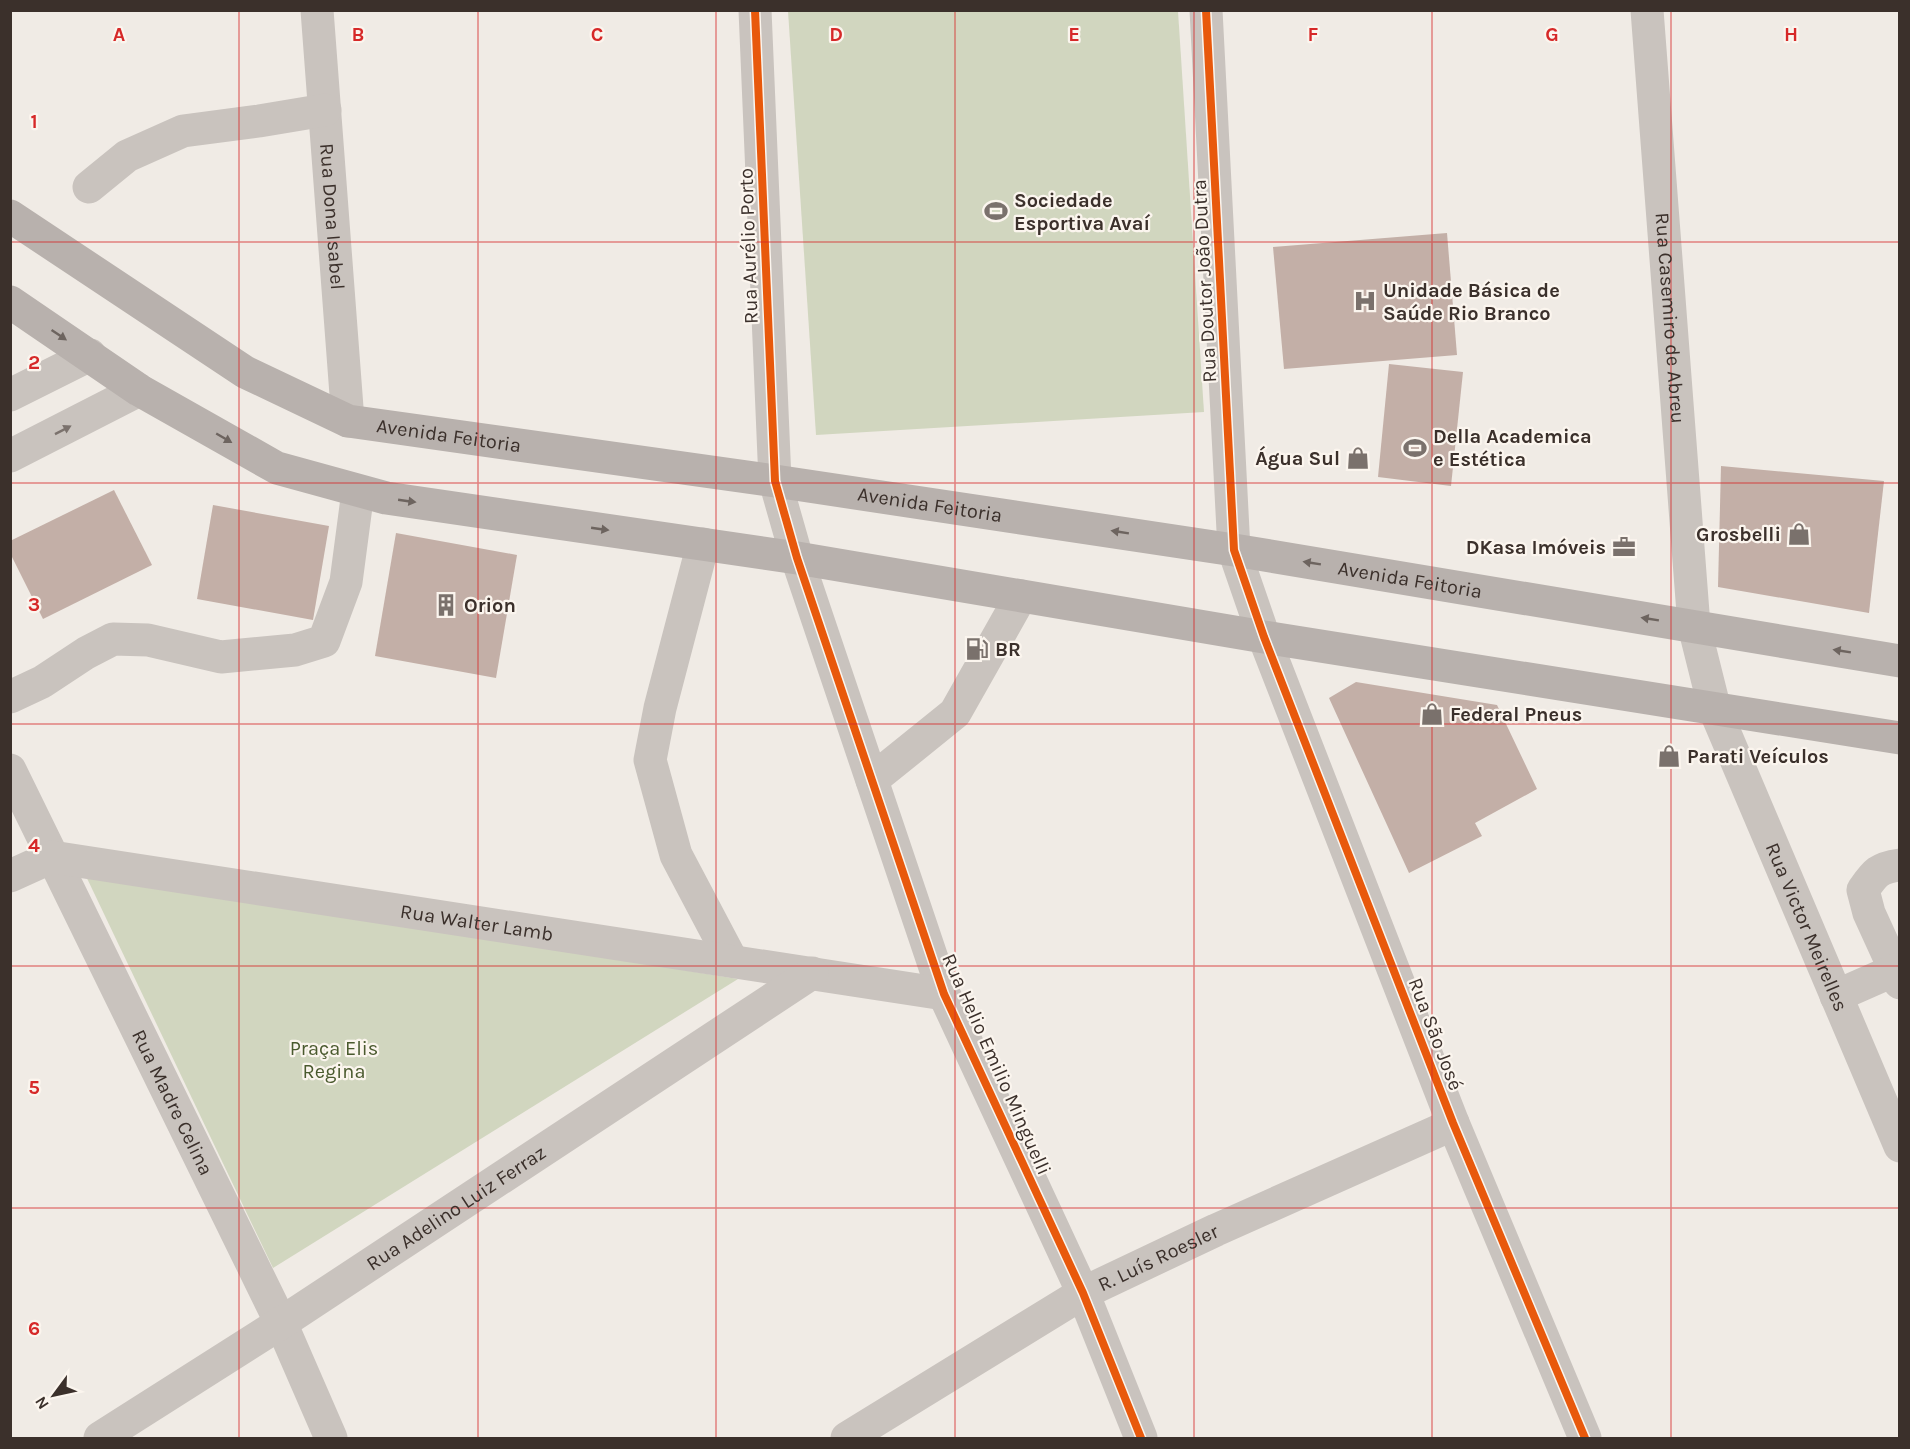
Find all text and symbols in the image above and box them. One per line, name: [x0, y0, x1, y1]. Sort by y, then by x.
text: A: [113, 23, 126, 46]
text: B: [352, 23, 364, 46]
text: C: [591, 23, 603, 46]
text: D: [829, 23, 843, 46]
text: E: [1068, 23, 1080, 46]
text: F: [1308, 23, 1319, 46]
text: G: [1545, 23, 1559, 46]
text: H: [1784, 23, 1798, 46]
text: 1: [30, 110, 38, 133]
street label: Rua Dona Isabel: [315, 142, 349, 291]
street label: Rua Aurélio Porto: [734, 168, 763, 324]
street label: Rua Doutor João Dutra: [1188, 179, 1221, 383]
place label: Sociedade Esportiva Avaí: [1014, 189, 1150, 235]
sports icon: Sociedade Esportiva Avaí: [983, 198, 1009, 224]
street label: Rua Casemiro de Abreu: [1650, 212, 1690, 425]
place label: Unidade Básica de Saúde Rio Branco: [1383, 279, 1560, 325]
hospital icon: Unidade Básica de Saúde Rio Branco: [1352, 288, 1378, 314]
one-way arrow: [51, 329, 67, 340]
text: 2: [28, 351, 40, 374]
street label: Avenida Feitoria: [375, 414, 523, 457]
one-way arrow: [54, 425, 71, 434]
place label: Della Academica e Estética: [1433, 425, 1592, 471]
one-way arrow: [216, 433, 233, 443]
sports icon: Della Academica e Estética: [1402, 435, 1428, 461]
place label: Água Sul: [1255, 445, 1340, 470]
shop icon: Água Sul: [1345, 445, 1371, 471]
street label: Avenida Feitoria: [856, 483, 1004, 527]
one-way arrow: [397, 497, 416, 506]
shop icon: Grosbelli: [1786, 521, 1812, 547]
place label: Grosbelli: [1696, 523, 1781, 546]
one-way arrow: [590, 525, 609, 534]
one-way arrow: [1110, 528, 1129, 537]
office icon: DKasa Imóveis: [1611, 534, 1637, 560]
place label: DKasa Imóveis: [1466, 536, 1606, 559]
street label: Avenida Feitoria: [1336, 557, 1484, 603]
one-way arrow: [1303, 558, 1322, 567]
building icon: Orion: [433, 592, 459, 618]
text: 3: [28, 593, 40, 616]
place label: Orion: [464, 594, 516, 617]
one-way arrow: [1640, 614, 1659, 623]
fuel station icon: BR: [964, 636, 990, 662]
place label: BR: [995, 638, 1021, 661]
one-way arrow: [1832, 646, 1851, 655]
shop icon: Federal Pneus: [1419, 701, 1445, 727]
place label: Federal Pneus: [1450, 703, 1582, 726]
shop icon: Parati Veículos: [1656, 743, 1682, 769]
place label: Parati Veículos: [1687, 745, 1829, 768]
text: 4: [28, 834, 40, 857]
street label: Rua Victor Meirelles: [1761, 839, 1852, 1015]
street label: Rua Walter Lamb: [399, 900, 555, 946]
street label: Rua Helio Emilio Minguelli: [937, 950, 1056, 1178]
street label: Rua São José: [1404, 975, 1468, 1094]
street label: Rua Madre Celina: [127, 1026, 218, 1179]
park label: Praça Elis Regina: [290, 1037, 378, 1083]
text: 5: [28, 1076, 40, 1099]
street label: Rua Adelino Luiz Ferraz: [362, 1141, 550, 1275]
street label: R. Luís Roesler: [1094, 1219, 1223, 1296]
text: 6: [28, 1317, 40, 1340]
north arrow: [24, 1365, 84, 1425]
text: N: [31, 1393, 53, 1413]

